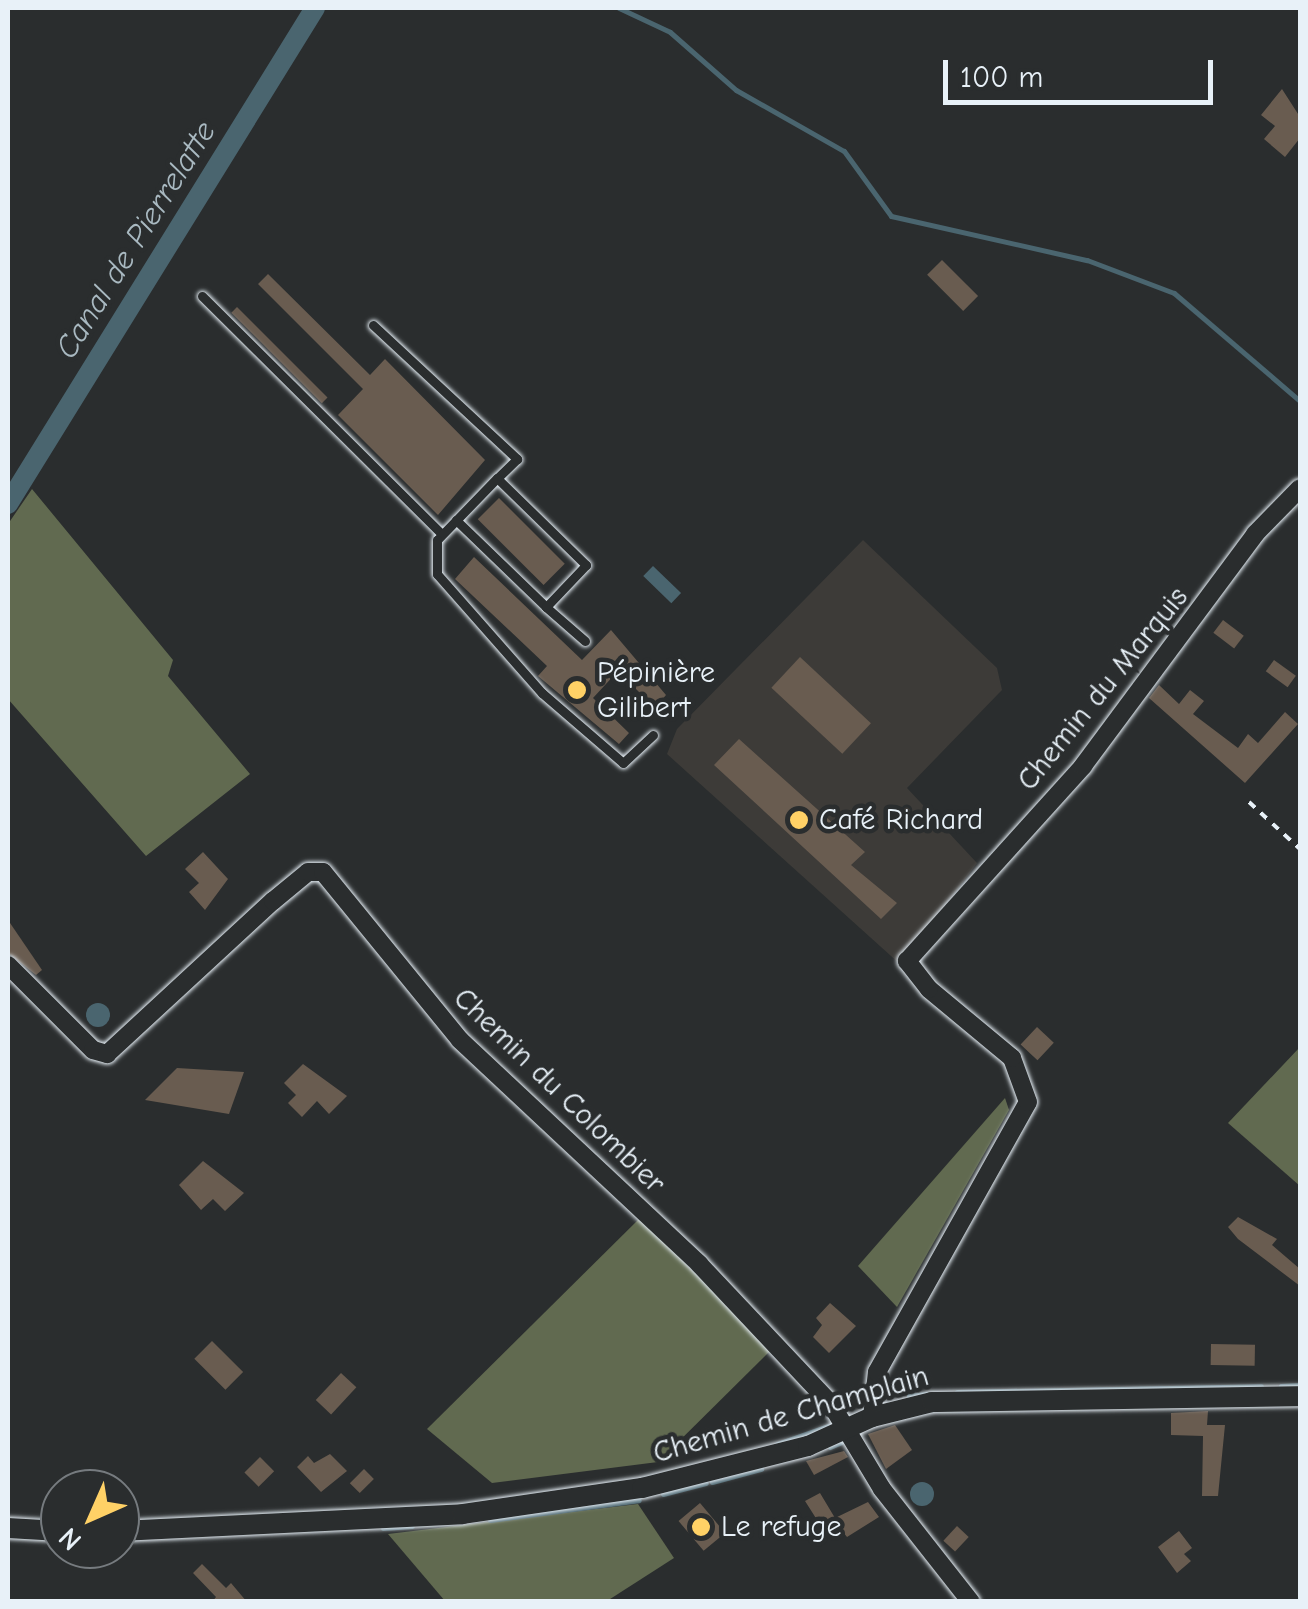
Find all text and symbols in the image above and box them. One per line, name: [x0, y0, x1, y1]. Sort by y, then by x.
scale bar: [948, 40, 1218, 102]
text: 100 m: [960, 60, 1043, 95]
water label: Canal de Pierrelatte: [47, 114, 225, 366]
street label: Chemin du Marquis: [1010, 580, 1196, 798]
place label: Pépinière Gilibert: [597, 655, 715, 726]
marker: Pépinière Gilibert: [566, 679, 588, 701]
place label: Café Richard: [819, 802, 983, 838]
marker: Café Richard: [788, 809, 810, 831]
street label: Chemin du Colombier: [446, 981, 672, 1201]
street label: Chemin de Champlain: [649, 1358, 933, 1472]
north arrow: [40, 1469, 140, 1569]
place label: Le refuge: [721, 1509, 842, 1545]
marker: Le refuge: [690, 1516, 712, 1538]
text: N: [52, 1521, 88, 1557]

